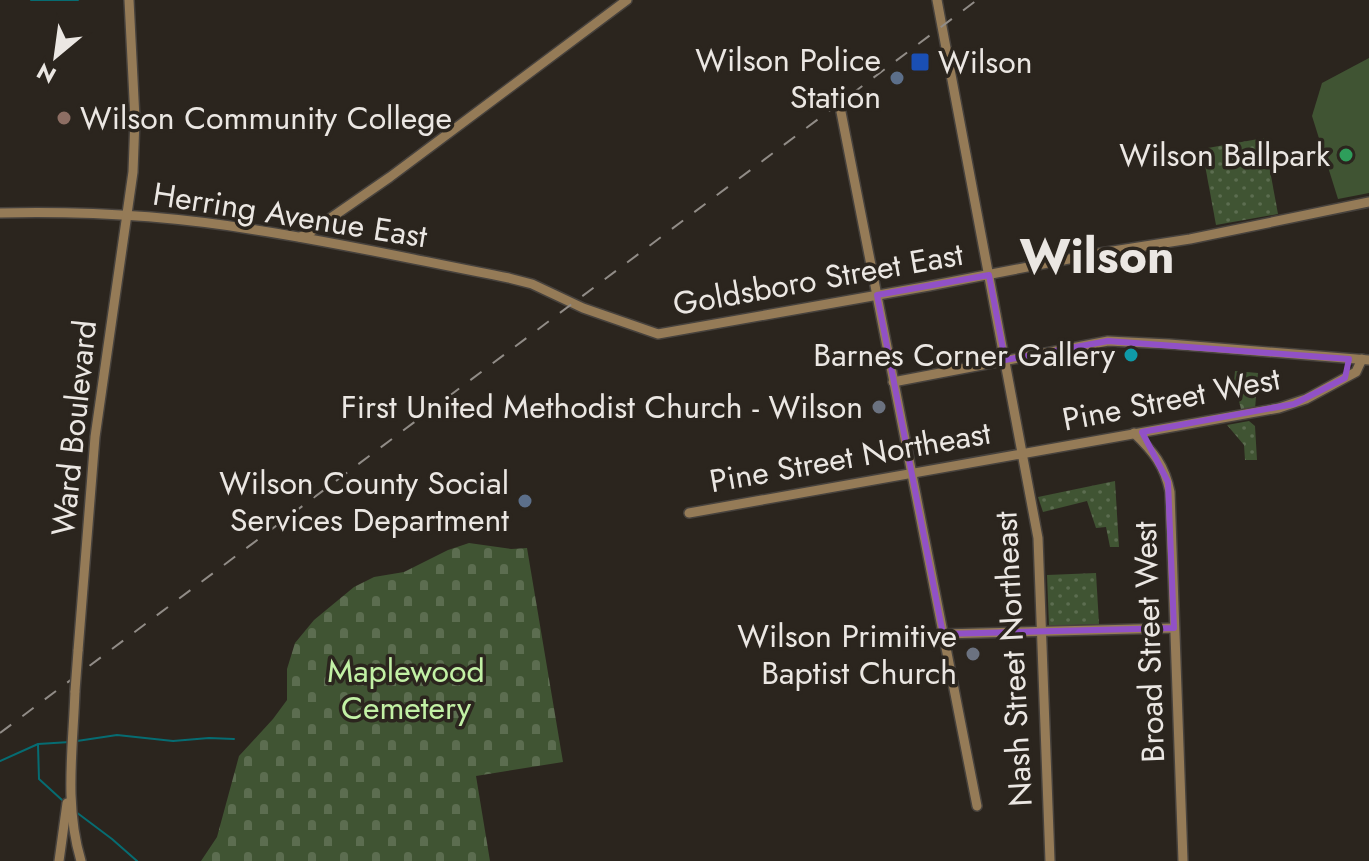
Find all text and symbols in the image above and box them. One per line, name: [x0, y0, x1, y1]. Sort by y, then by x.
north arrow: [16, 16, 96, 96]
place label: Wilson Police Station: [695, 37, 881, 120]
place label: Wilson: [938, 39, 1033, 85]
marker: Wilson: [909, 51, 931, 73]
text: N: [31, 55, 62, 92]
marker: Wilson Police Station: [888, 69, 906, 87]
place label: Wilson Community College: [80, 95, 452, 141]
marker: Wilson Community College: [55, 109, 73, 127]
place label: Wilson Ballpark: [1119, 132, 1331, 178]
marker: Wilson Ballpark: [1337, 146, 1355, 164]
street label: Herring Avenue East: [150, 171, 431, 259]
district label: Wilson: [1019, 222, 1175, 291]
street label: Goldsboro Street East: [669, 231, 967, 327]
street label: Ward Boulevard: [40, 318, 108, 538]
place label: Barnes Corner Gallery: [813, 332, 1116, 378]
marker: Barnes Corner Gallery: [1122, 346, 1140, 364]
street label: Pine Street West: [1058, 355, 1284, 443]
place label: First United Methodist Church - Wilson: [341, 384, 863, 430]
marker: First United Methodist Church - Wilson: [870, 398, 888, 416]
street label: Pine Street Northeast: [706, 410, 995, 504]
place label: Wilson County Social Services Department: [219, 460, 509, 543]
marker: Wilson County Social Services Department: [516, 492, 534, 510]
street label: Nash Street Northeast: [982, 510, 1044, 808]
street label: Broad Street West: [1122, 520, 1176, 763]
place label: Wilson Primitive Baptist Church: [737, 613, 957, 696]
marker: Wilson Primitive Baptist Church: [964, 645, 982, 663]
park label: Maplewood Cemetery: [327, 648, 485, 731]

